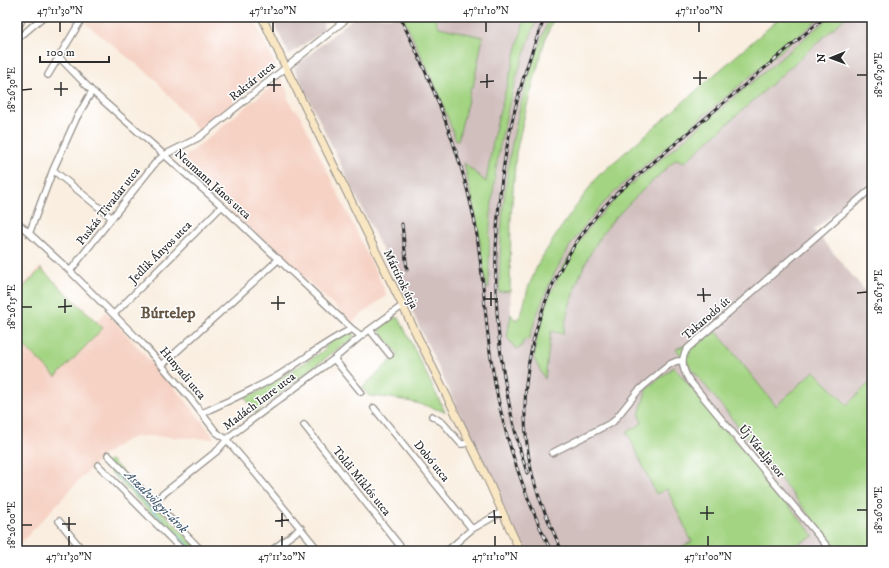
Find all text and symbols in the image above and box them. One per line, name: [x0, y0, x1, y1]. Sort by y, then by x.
text: 47°11'30"N: [37, 5, 83, 17]
text: 47°11'20"N: [249, 5, 297, 17]
text: 47°11'10"N: [463, 5, 509, 17]
text: 47°11'00"N: [675, 5, 723, 17]
scale bar: [40, 38, 109, 64]
north arrow: [811, 38, 851, 78]
text: 100 m: [46, 45, 75, 60]
text: 18°26'30"E: [873, 52, 885, 98]
text: N: [815, 54, 829, 63]
street label: Raktár utca: [226, 58, 279, 104]
text: 18°26'30"E: [6, 67, 18, 113]
street label: Neumann János utca: [171, 146, 255, 223]
street label: Puskás Tivadar utca: [73, 164, 144, 248]
street label: Jedlik Ányos utca: [125, 217, 195, 288]
street label: Mártírok útja: [380, 247, 422, 312]
text: 18°26'15"E: [873, 269, 885, 315]
text: 18°26'15"E: [6, 284, 18, 330]
street label: Takarodó út: [679, 293, 733, 343]
district label: Búrtelep: [141, 303, 195, 323]
street label: Hunyadi utca: [156, 344, 210, 403]
street label: Madách Imre utca: [220, 369, 299, 434]
street label: Új Váralja sor: [735, 422, 788, 481]
street label: Dobó utca: [410, 438, 453, 486]
street label: Toldi Miklós utca: [329, 444, 395, 520]
water label: Aszalvölgyi-árok: [120, 465, 192, 537]
text: 18°26'00"E: [873, 486, 885, 534]
text: 18°26'00"E: [6, 501, 18, 549]
text: 47°11'30"N: [46, 551, 92, 563]
text: 47°11'20"N: [258, 551, 306, 563]
text: 47°11'10"N: [472, 551, 518, 563]
text: 47°11'00"N: [684, 551, 732, 563]

